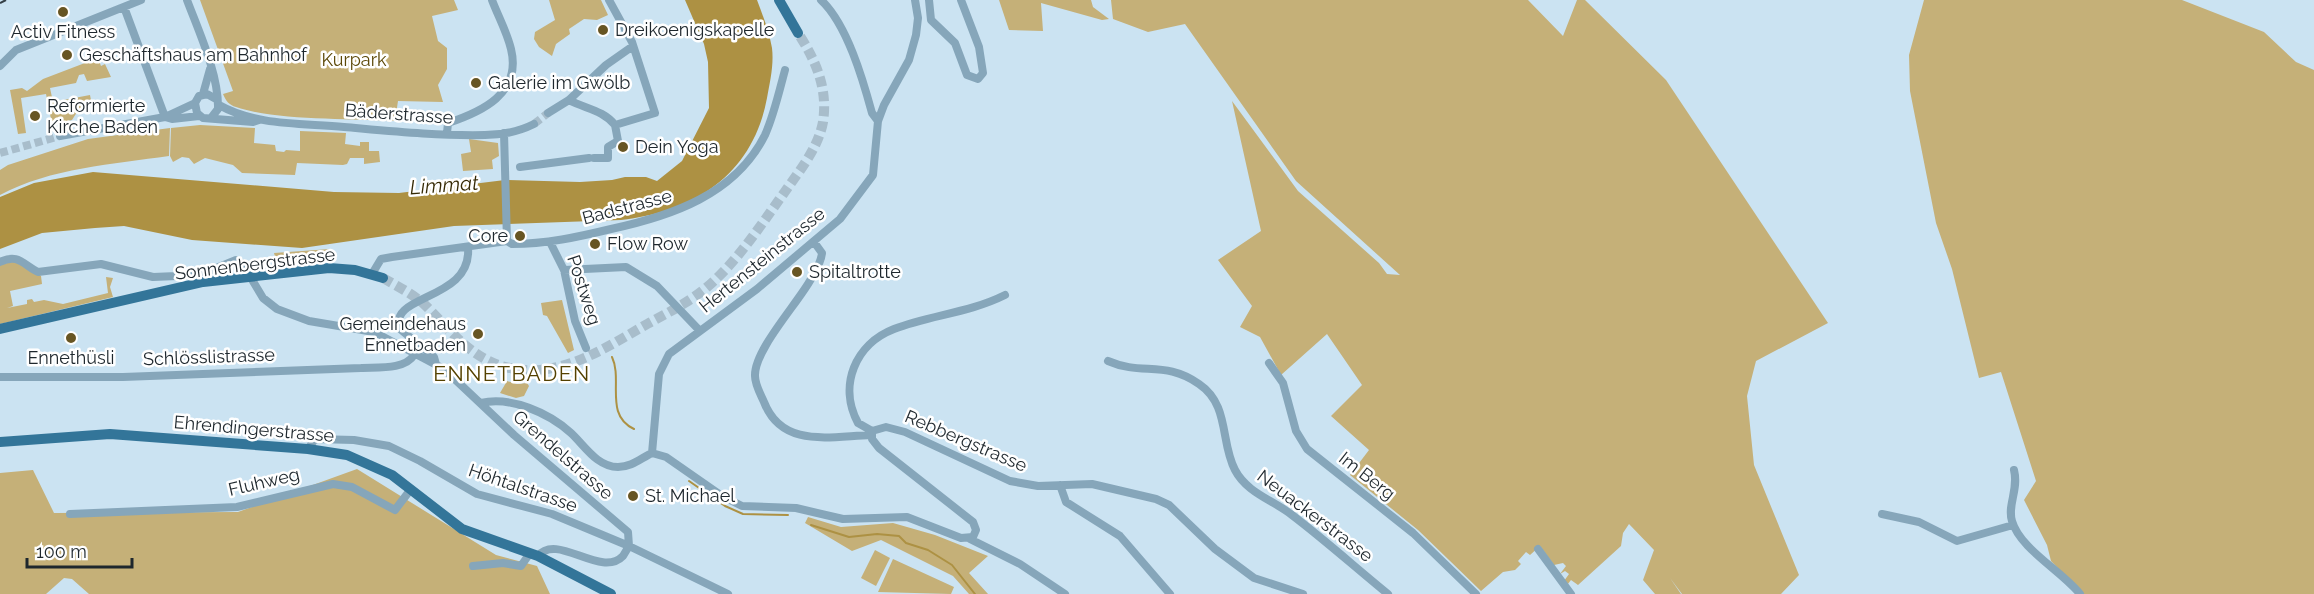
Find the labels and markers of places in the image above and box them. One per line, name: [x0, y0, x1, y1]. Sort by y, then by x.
marker: Activ Fitness: [56, 5, 70, 19]
place label: Dreikoenigskapelle: [615, 19, 775, 40]
place label: Activ Fitness: [11, 21, 116, 42]
marker: Dreikoenigskapelle: [596, 23, 610, 37]
place label: Geschäftshaus am Bahnhof: [79, 44, 308, 65]
marker: Geschäftshaus am Bahnhof: [60, 48, 74, 62]
place label: Galerie im Gwölb: [488, 72, 630, 93]
marker: Galerie im Gwölb: [469, 76, 483, 90]
place label: Reformierte Kirche Baden: [47, 95, 158, 137]
marker: Reformierte Kirche Baden: [28, 109, 42, 123]
place label: Dein Yoga: [635, 136, 719, 157]
marker: Dein Yoga: [616, 140, 630, 154]
place label: Core: [468, 225, 508, 246]
marker: Core: [513, 229, 527, 243]
place label: Flow Row: [607, 233, 688, 254]
marker: Flow Row: [588, 237, 602, 251]
place label: Spitaltrotte: [809, 261, 901, 282]
marker: Spitaltrotte: [790, 265, 804, 279]
place label: Gemeindehaus Ennetbaden: [340, 313, 466, 355]
marker: Gemeindehaus Ennetbaden: [471, 327, 485, 341]
marker: Ennethüsli: [64, 331, 78, 345]
place label: Ennethüsli: [27, 347, 115, 368]
place label: St. Michael: [645, 485, 735, 506]
marker: St. Michael: [626, 489, 640, 503]

